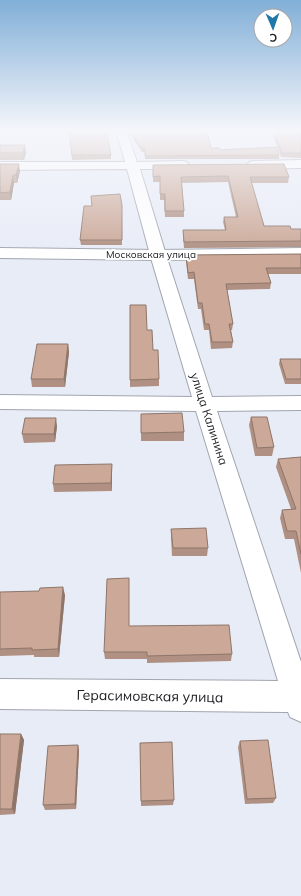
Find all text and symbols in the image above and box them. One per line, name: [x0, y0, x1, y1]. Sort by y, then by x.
north arrow: [253, 8, 293, 48]
text: С: [269, 31, 277, 45]
street label: Московская улица: [106, 248, 196, 261]
street label: улица Калинина: [187, 371, 231, 467]
street label: Герасимовская улица: [76, 686, 224, 706]

